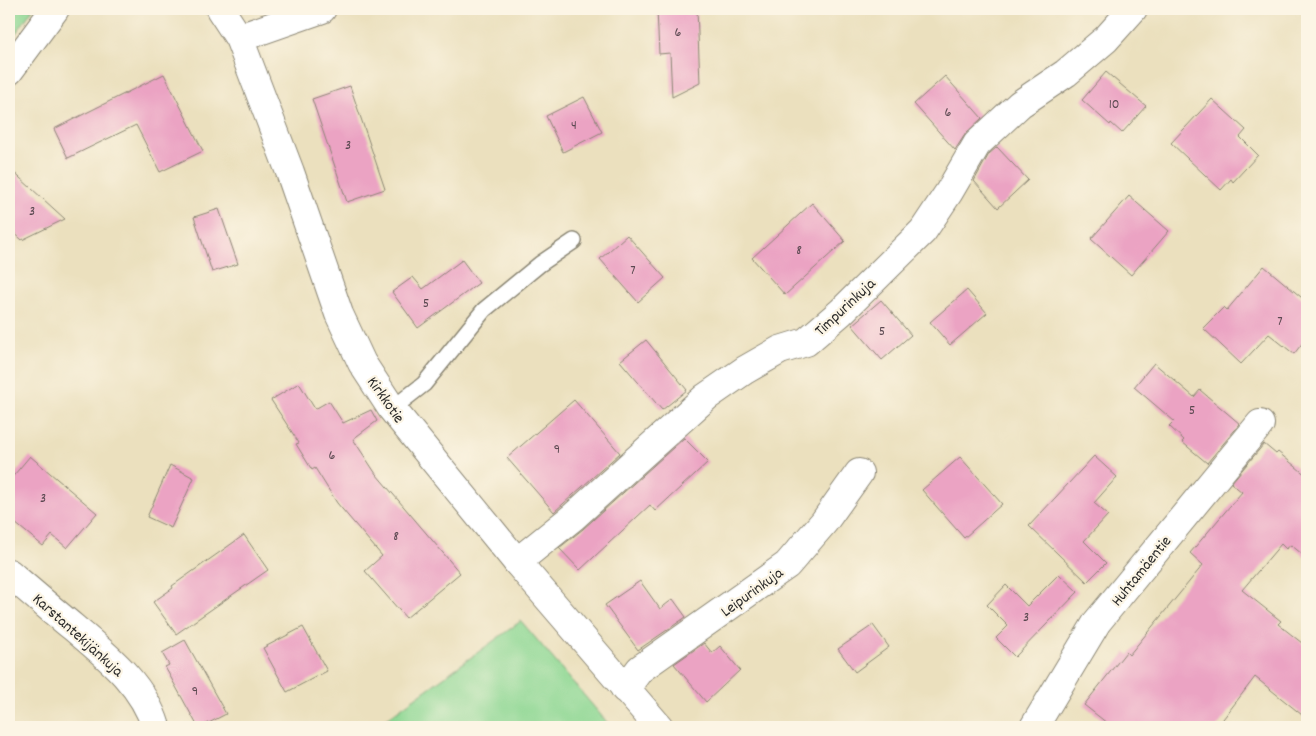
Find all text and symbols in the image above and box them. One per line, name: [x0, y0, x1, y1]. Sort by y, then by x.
house number: 6: [675, 23, 682, 43]
house number: 10: [1109, 95, 1119, 115]
house number: 6: [945, 103, 952, 123]
house number: 4: [571, 116, 577, 136]
house number: 3: [345, 136, 351, 156]
house number: 3: [29, 202, 35, 222]
house number: 8: [796, 241, 802, 261]
house number: 7: [630, 261, 636, 281]
street label: Timpurinkuja: [810, 273, 882, 342]
house number: 5: [423, 294, 429, 314]
house number: 7: [1277, 312, 1283, 332]
house number: 5: [879, 322, 885, 342]
street label: Kirkkotie: [361, 372, 409, 428]
house number: 5: [1189, 401, 1195, 421]
house number: 9: [554, 440, 560, 460]
house number: 6: [329, 446, 336, 466]
house number: 3: [40, 489, 46, 509]
house number: 8: [393, 527, 399, 547]
street label: Huhtamäentie: [1106, 531, 1178, 612]
street label: Leipurinkuja: [717, 562, 789, 624]
street label: Karstantekijänkuja: [27, 589, 128, 683]
house number: 3: [1023, 608, 1029, 628]
house number: 9: [192, 682, 198, 702]

